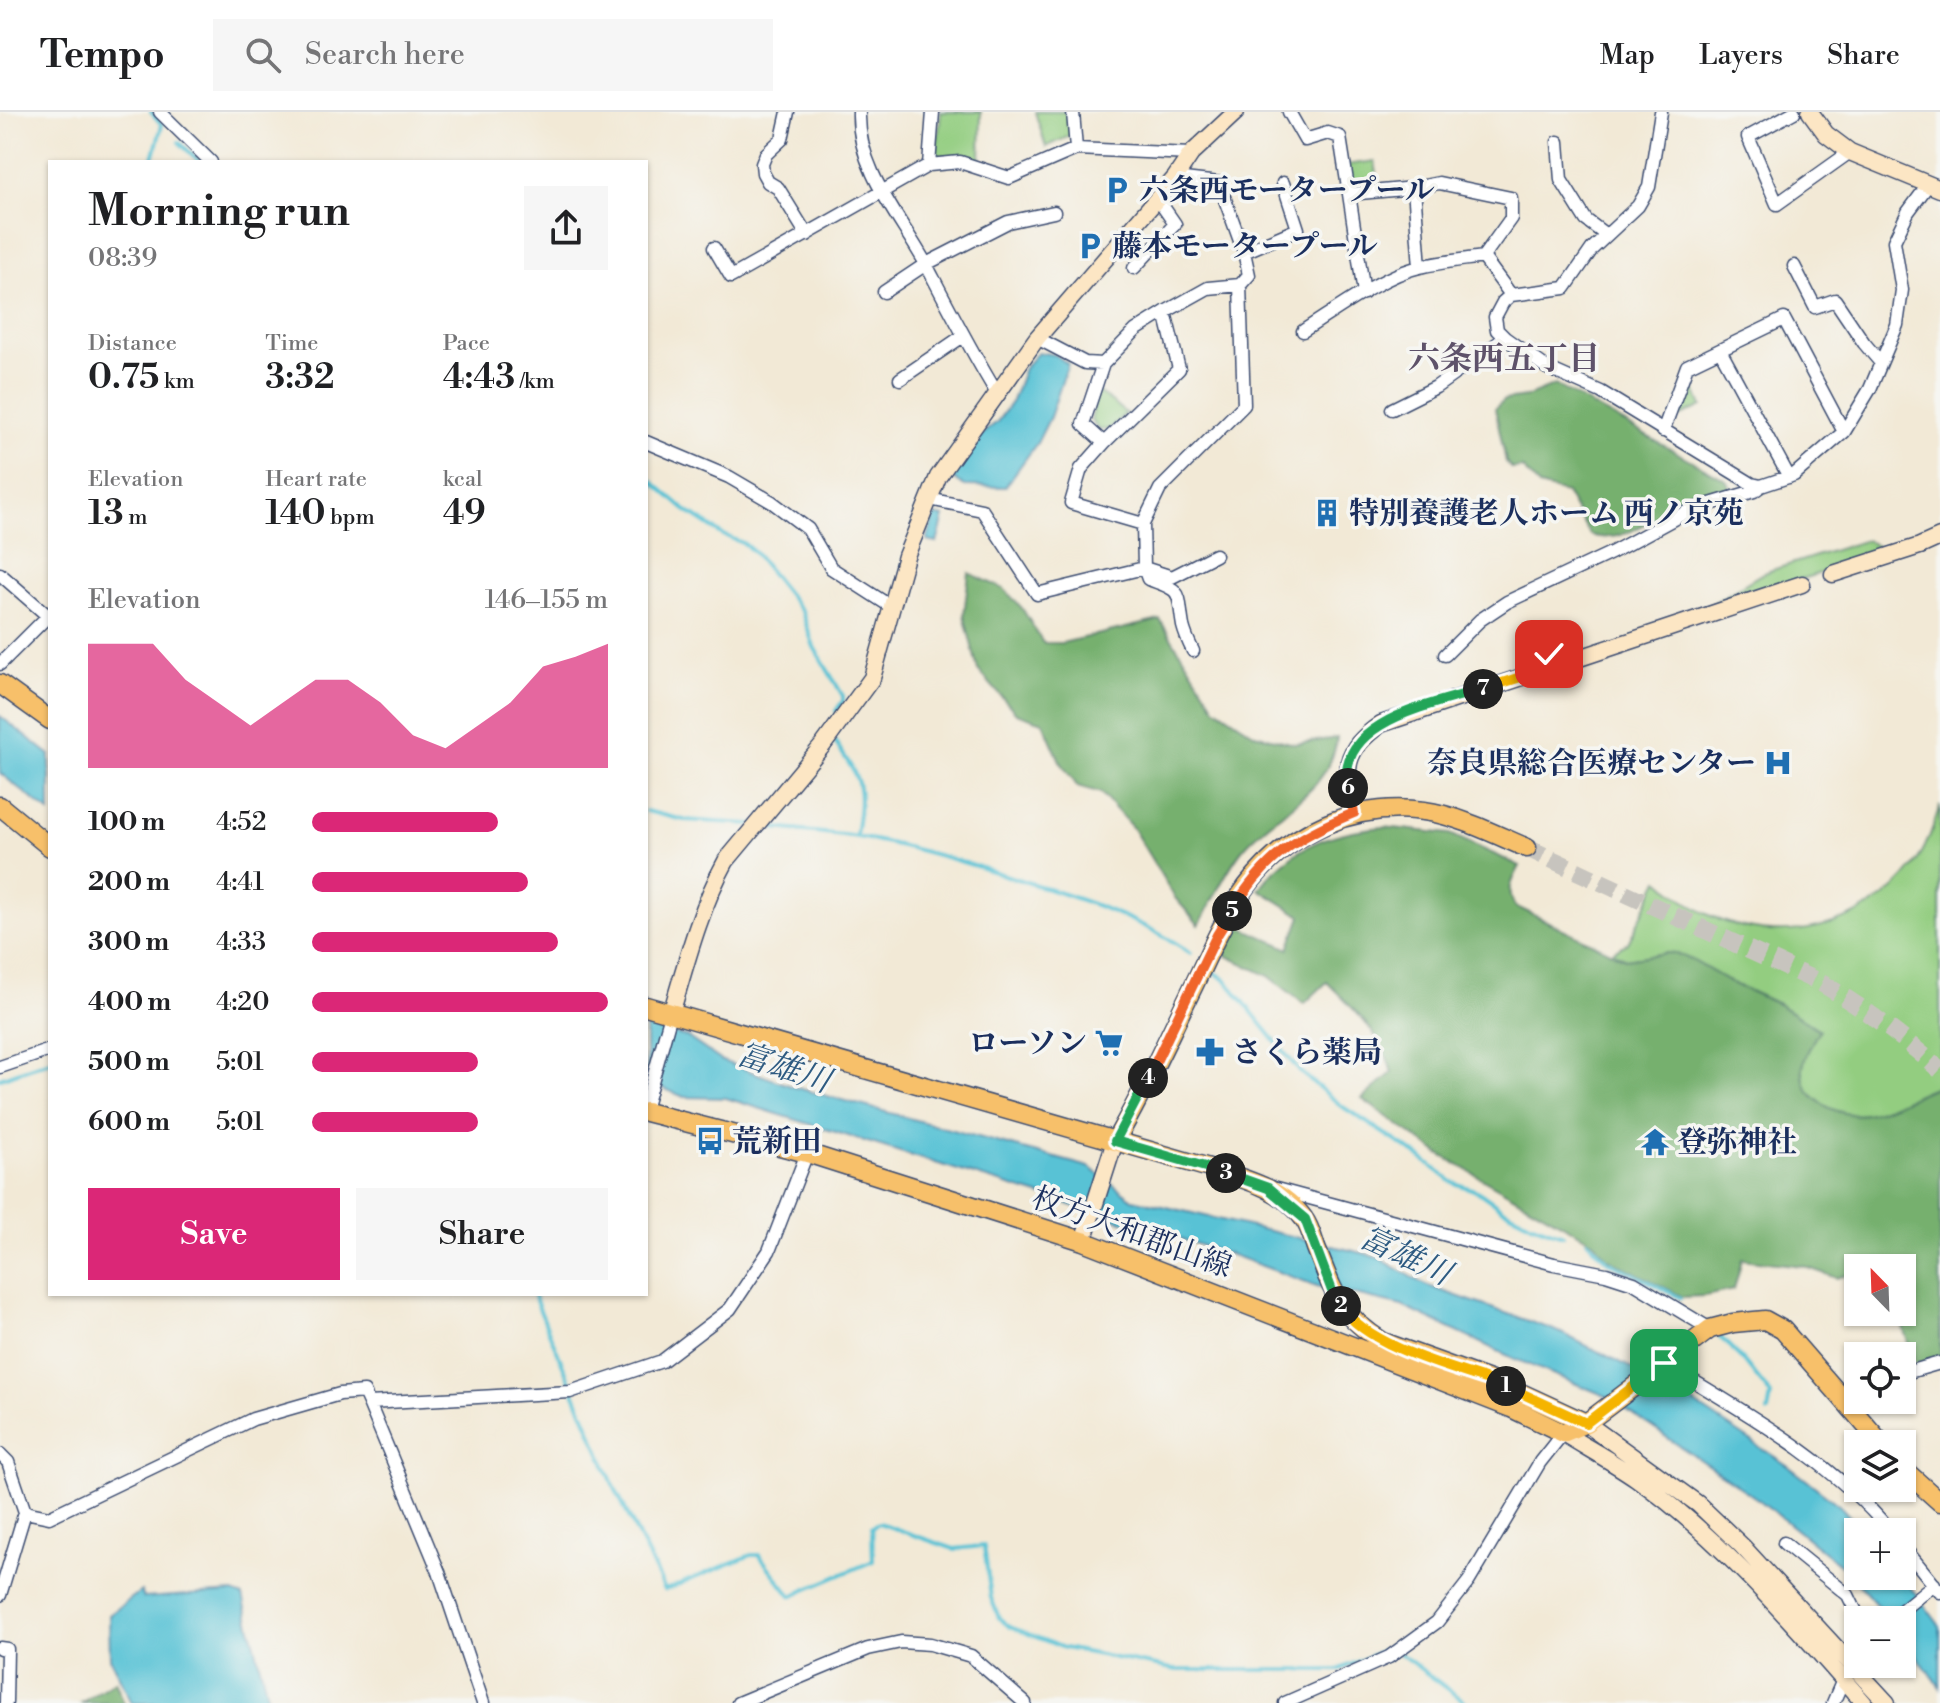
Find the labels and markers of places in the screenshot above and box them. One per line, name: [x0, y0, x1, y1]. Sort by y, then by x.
place label: 六条西モータープール: [1139, 172, 1435, 210]
parking icon: 六条西モータープール: [1102, 175, 1132, 205]
place label: 藤本モータープール: [1112, 228, 1378, 266]
parking icon: 藤本モータープール: [1075, 231, 1105, 261]
place label: 特別養護老人ホーム 西ノ京苑: [1349, 495, 1744, 533]
building icon: 特別養護老人ホーム 西ノ京苑: [1312, 498, 1342, 528]
pin: [1515, 620, 1583, 688]
pin: 7: [1463, 669, 1503, 709]
place label: 奈良県総合医療センター: [1427, 745, 1756, 783]
hospital icon: 奈良県総合医療センター: [1763, 748, 1793, 778]
pin: 6: [1328, 768, 1368, 808]
pin: 5: [1212, 891, 1252, 931]
place label: ローソン: [968, 1025, 1087, 1063]
supermarket icon: ローソン: [1094, 1028, 1124, 1058]
place label: さくら薬局: [1232, 1034, 1382, 1072]
pharmacy icon: さくら薬局: [1195, 1037, 1225, 1067]
pin: 4: [1128, 1058, 1168, 1098]
place label: 荒新田: [732, 1123, 822, 1161]
place label: 登弥神社: [1677, 1124, 1797, 1162]
bus stop icon: 荒新田: [695, 1126, 725, 1156]
temple icon: 登弥神社: [1640, 1127, 1670, 1157]
pin: 3: [1206, 1153, 1246, 1193]
pin: 2: [1321, 1286, 1361, 1326]
pin: [1630, 1329, 1698, 1397]
pin: 1: [1486, 1366, 1526, 1406]

